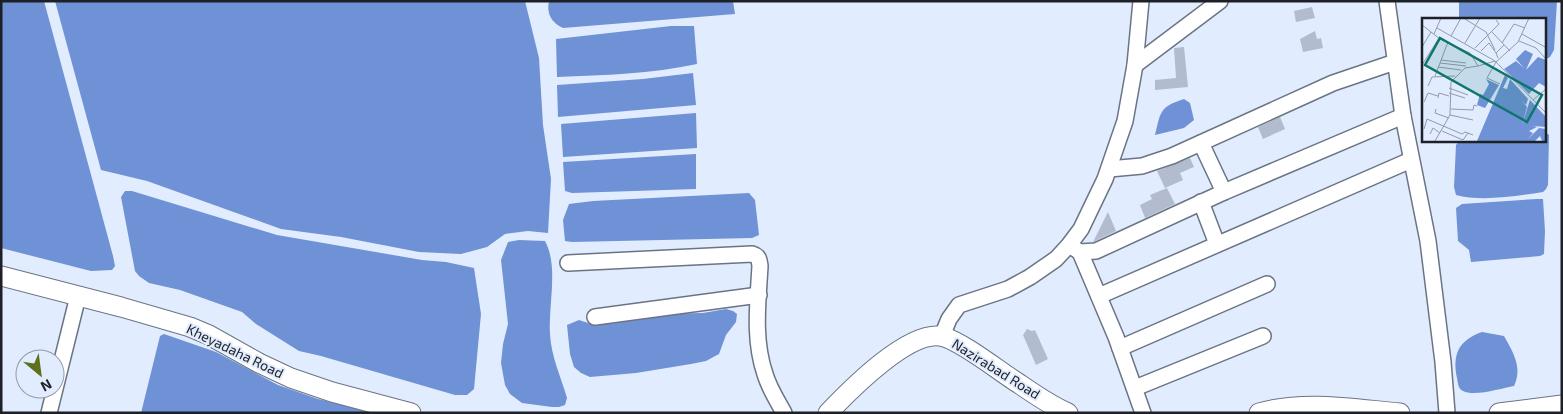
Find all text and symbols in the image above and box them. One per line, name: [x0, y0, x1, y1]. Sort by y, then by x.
inset map: [1422, 18, 1546, 141]
street label: Kheyadaha Road: [184, 320, 286, 381]
street label: Nazirabad Road: [949, 335, 1043, 402]
north arrow: [15, 349, 65, 399]
text: N: [38, 376, 55, 396]

